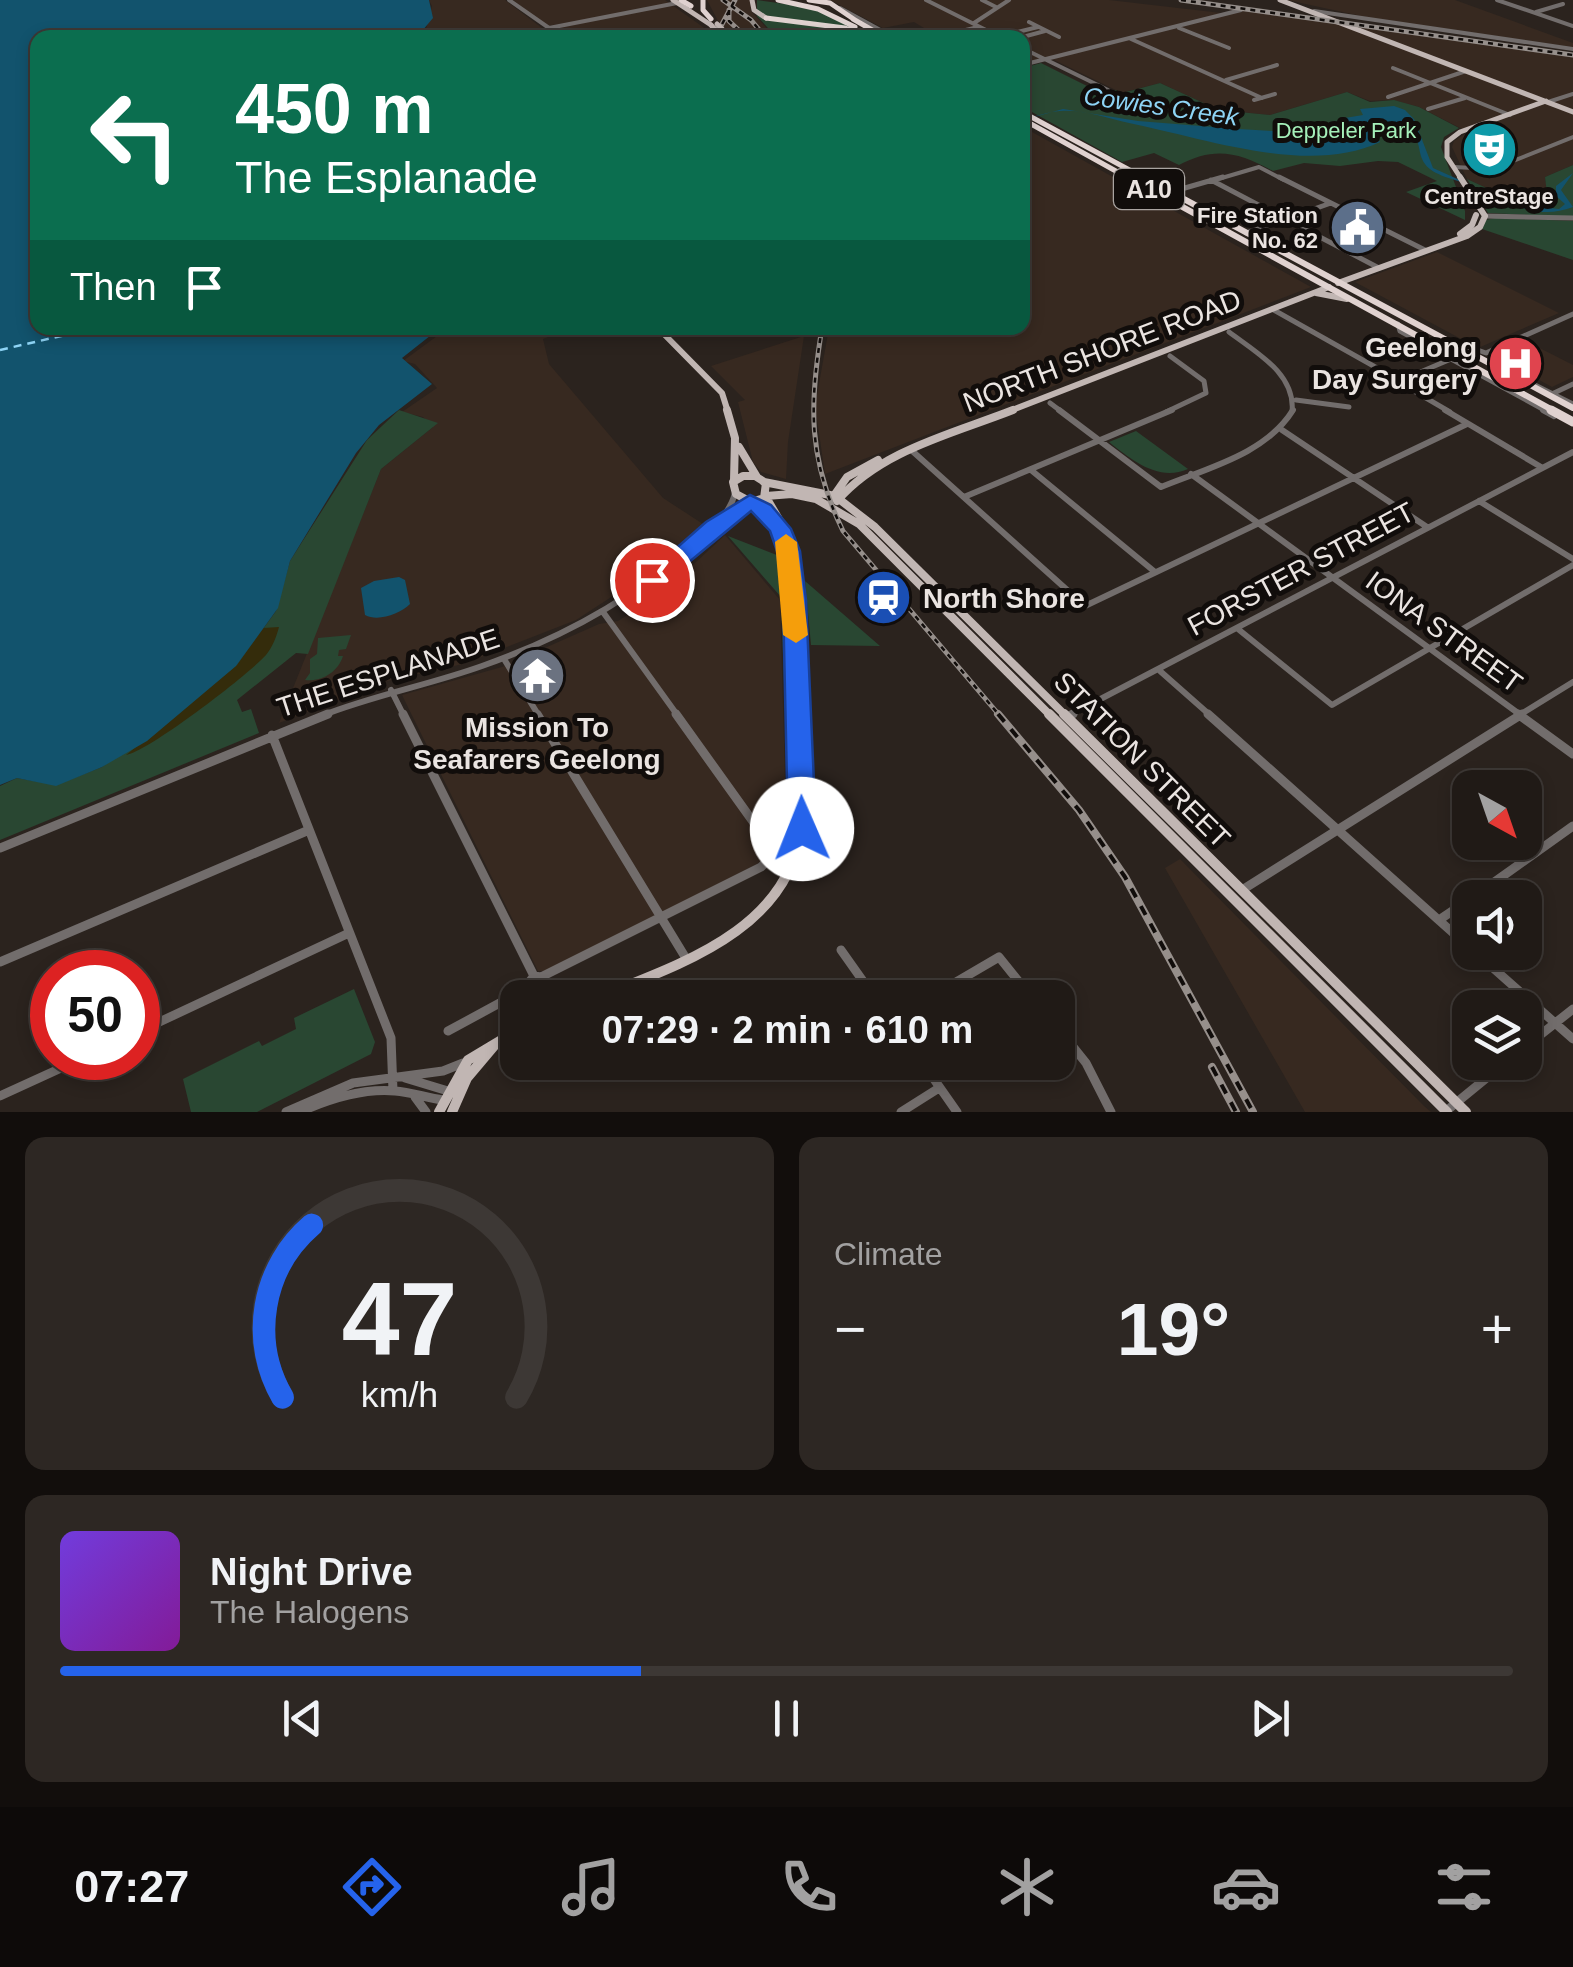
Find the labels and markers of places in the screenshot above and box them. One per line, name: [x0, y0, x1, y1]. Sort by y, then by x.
theatre icon: CentreStage: [1459, 119, 1519, 179]
place label: CentreStage: [1424, 184, 1554, 209]
public building icon: Fire Station No. 62: [1327, 198, 1387, 258]
place label: Fire Station No. 62: [1197, 203, 1318, 253]
place label: Geelong Day Surgery: [1312, 332, 1477, 395]
hospital icon: Geelong Day Surgery: [1486, 333, 1546, 393]
pin: [610, 538, 695, 623]
station icon: North Shore: [854, 568, 914, 628]
place label: North Shore: [923, 583, 1085, 614]
temple icon: Mission To Seafarers Geelong: [507, 646, 567, 706]
place label: Mission To Seafarers Geelong: [413, 712, 661, 775]

